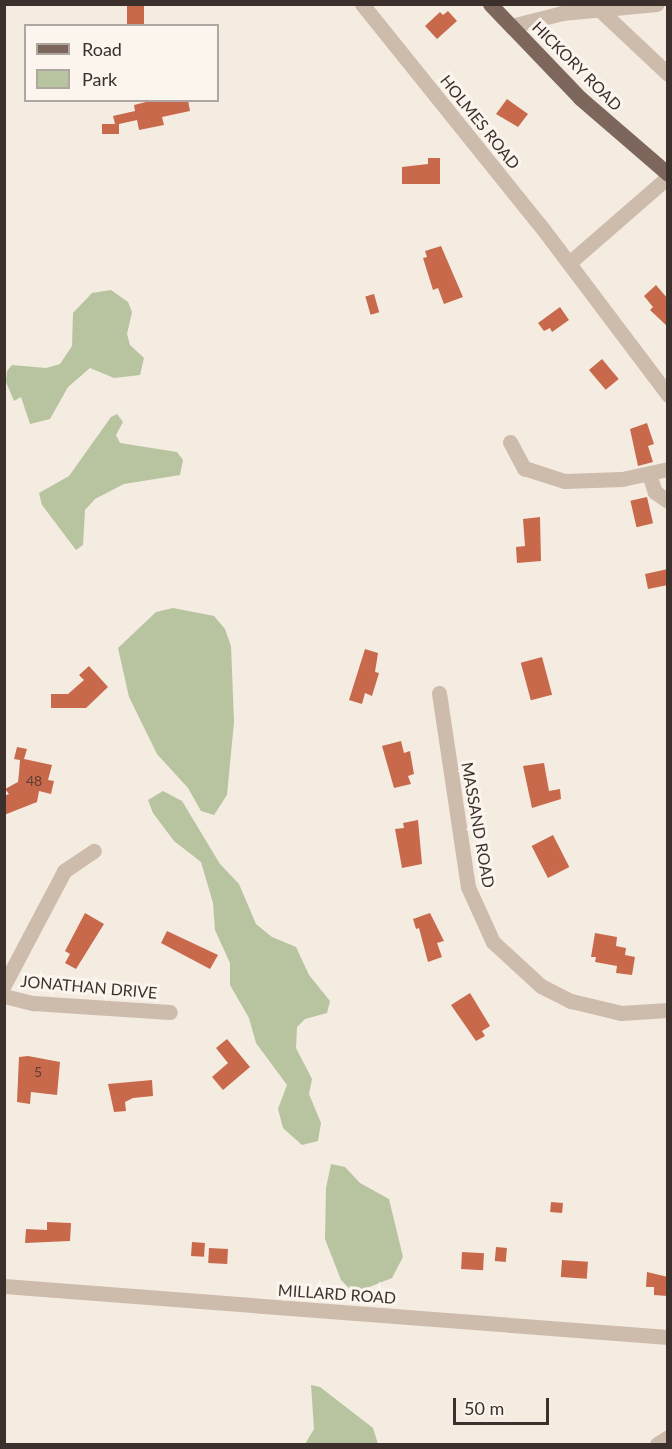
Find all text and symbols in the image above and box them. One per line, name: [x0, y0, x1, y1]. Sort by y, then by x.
street label: HICKORY ROAD: [528, 17, 626, 115]
legend: [24, 24, 219, 102]
text: Road: [82, 38, 122, 60]
text: Park: [82, 68, 117, 90]
street label: HOLMES ROAD: [436, 71, 524, 173]
street label: MASSAND ROAD: [457, 761, 499, 889]
house number: 48: [26, 773, 42, 789]
street label: JONATHAN DRIVE: [20, 971, 158, 1003]
house number: 5: [34, 1064, 42, 1080]
street label: MILLARD ROAD: [277, 1280, 397, 1308]
scale bar: [456, 1386, 552, 1424]
text: 50 m: [464, 1397, 504, 1419]

